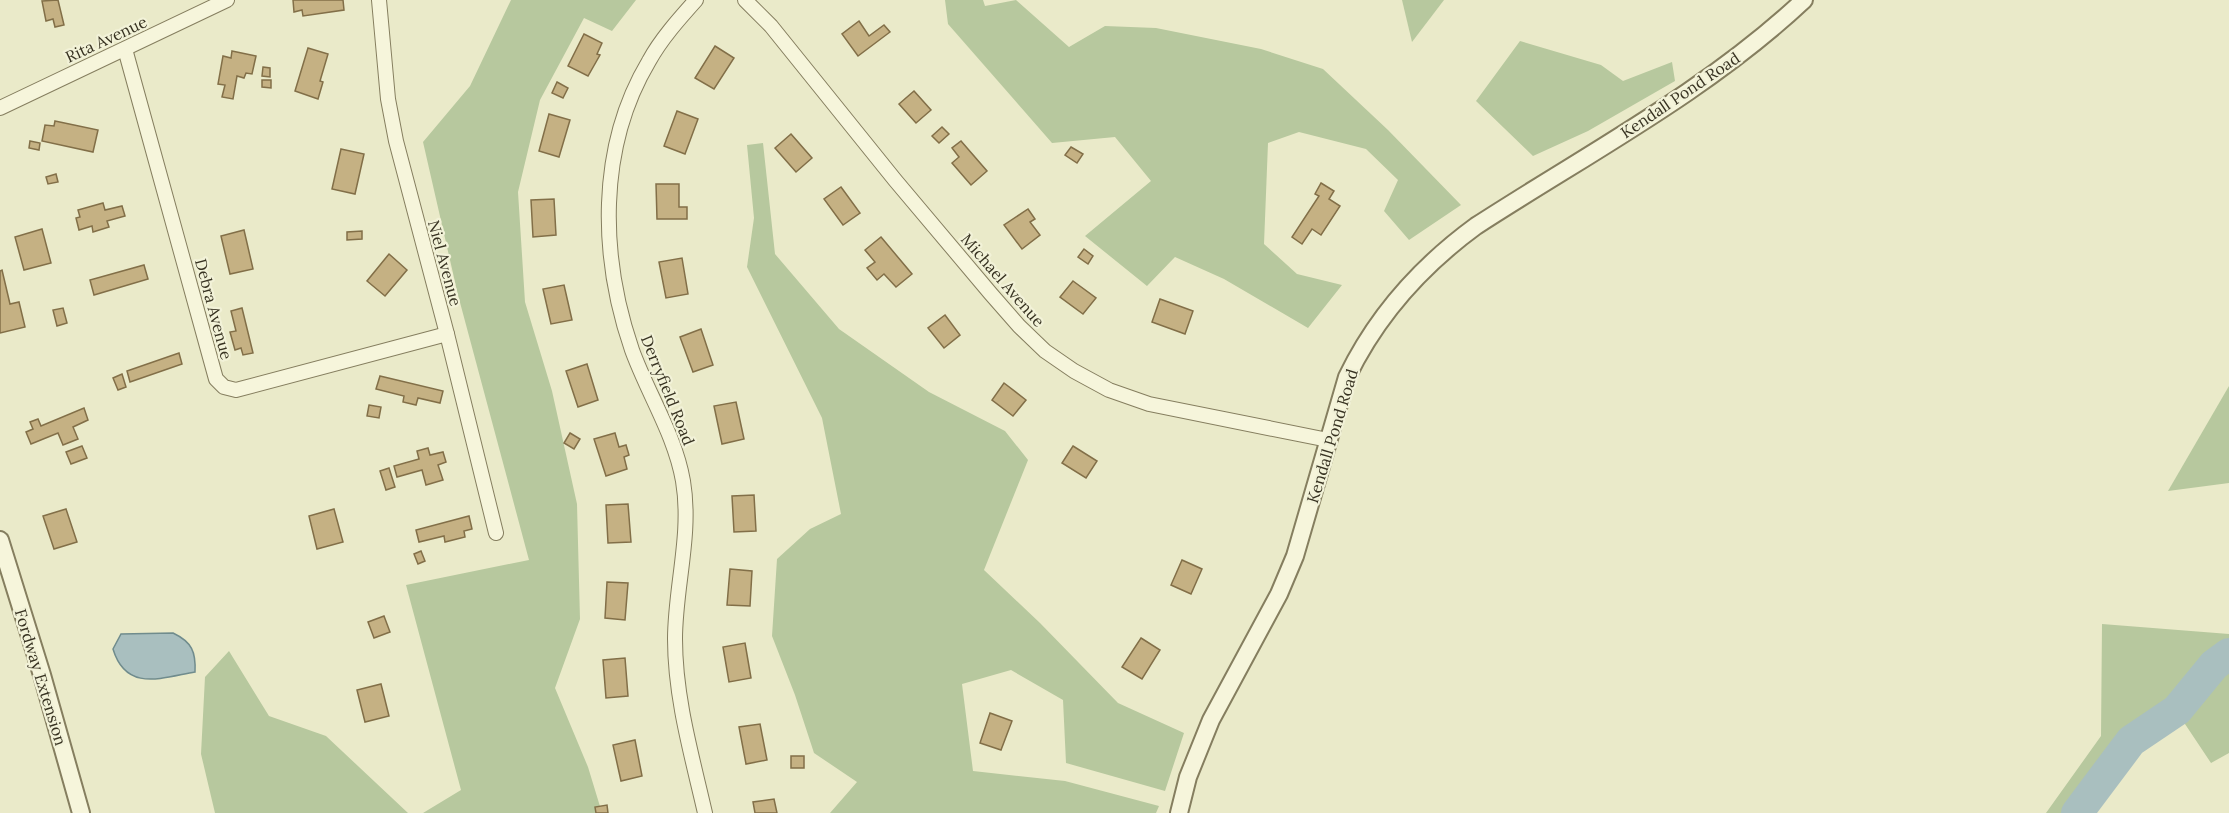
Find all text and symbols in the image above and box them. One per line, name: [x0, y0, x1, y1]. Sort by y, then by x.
street label: Rita Avenue: [62, 11, 150, 67]
street label: Kendall Pond Road: [1617, 48, 1744, 142]
street label: Niel Avenue: [424, 218, 466, 309]
street label: Michael Avenue: [957, 229, 1049, 331]
street label: Debra Avenue: [191, 256, 237, 362]
street label: Derryfield Road: [637, 332, 699, 448]
street label: Kendall Pond Road: [1302, 366, 1362, 506]
street label: Fordway Extension: [11, 606, 71, 748]

